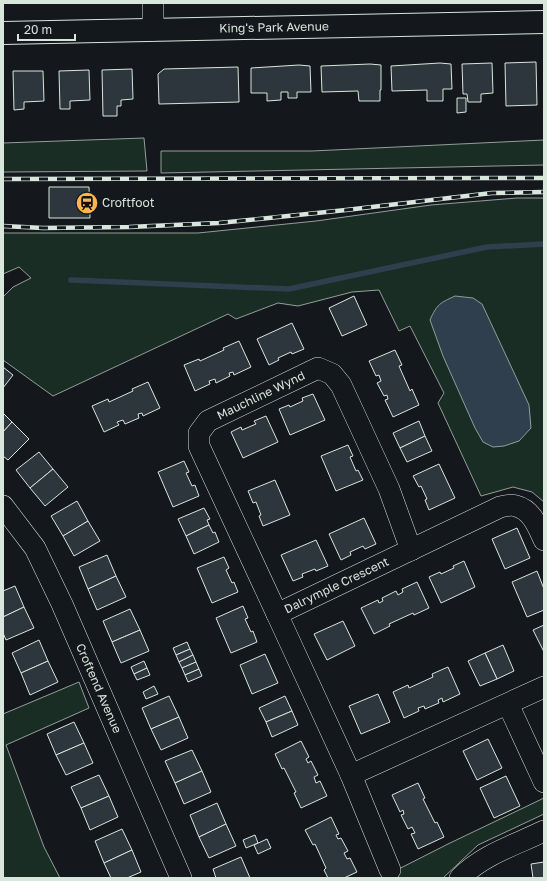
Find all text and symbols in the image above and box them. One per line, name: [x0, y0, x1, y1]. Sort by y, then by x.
scale bar: [18, 16, 75, 42]
street label: King's Park Avenue: [219, 18, 329, 36]
text: 20 m: [24, 22, 52, 37]
station icon: Croftfoot: [74, 190, 100, 216]
place label: Croftfoot: [102, 195, 155, 210]
street label: Mauchline Wynd: [214, 367, 307, 423]
street label: Dalrymple Crescent: [282, 553, 391, 616]
street label: Croftend Avenue: [73, 641, 125, 735]

